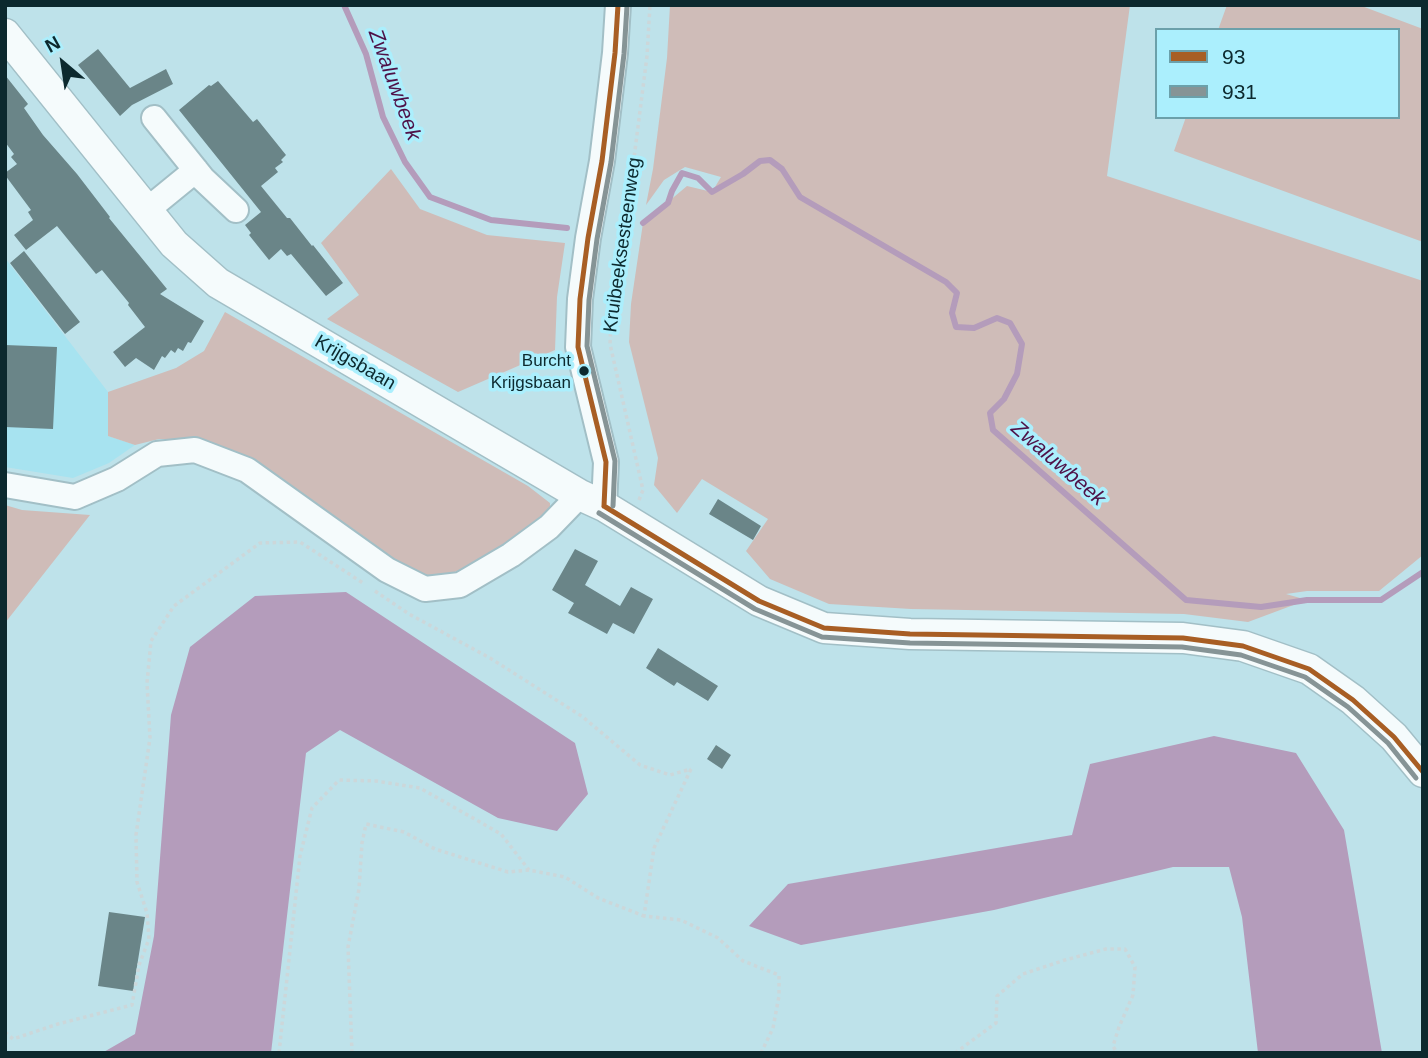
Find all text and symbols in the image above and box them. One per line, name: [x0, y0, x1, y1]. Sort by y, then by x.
water label: Zwaluwbeek: [362, 26, 426, 144]
north arrow: [28, 28, 98, 98]
legend: [1155, 28, 1400, 119]
text: N: [41, 32, 64, 57]
text: 93: [1222, 45, 1245, 68]
text: 931: [1222, 80, 1257, 103]
street label: Kruibeeksesteenweg: [599, 156, 647, 334]
street label: Krijgsbaan: [310, 331, 400, 395]
place label: Burcht Krijgsbaan: [491, 351, 571, 391]
marker: Burcht Krijgsbaan: [577, 364, 591, 378]
water label: Zwaluwbeek: [1006, 416, 1110, 512]

